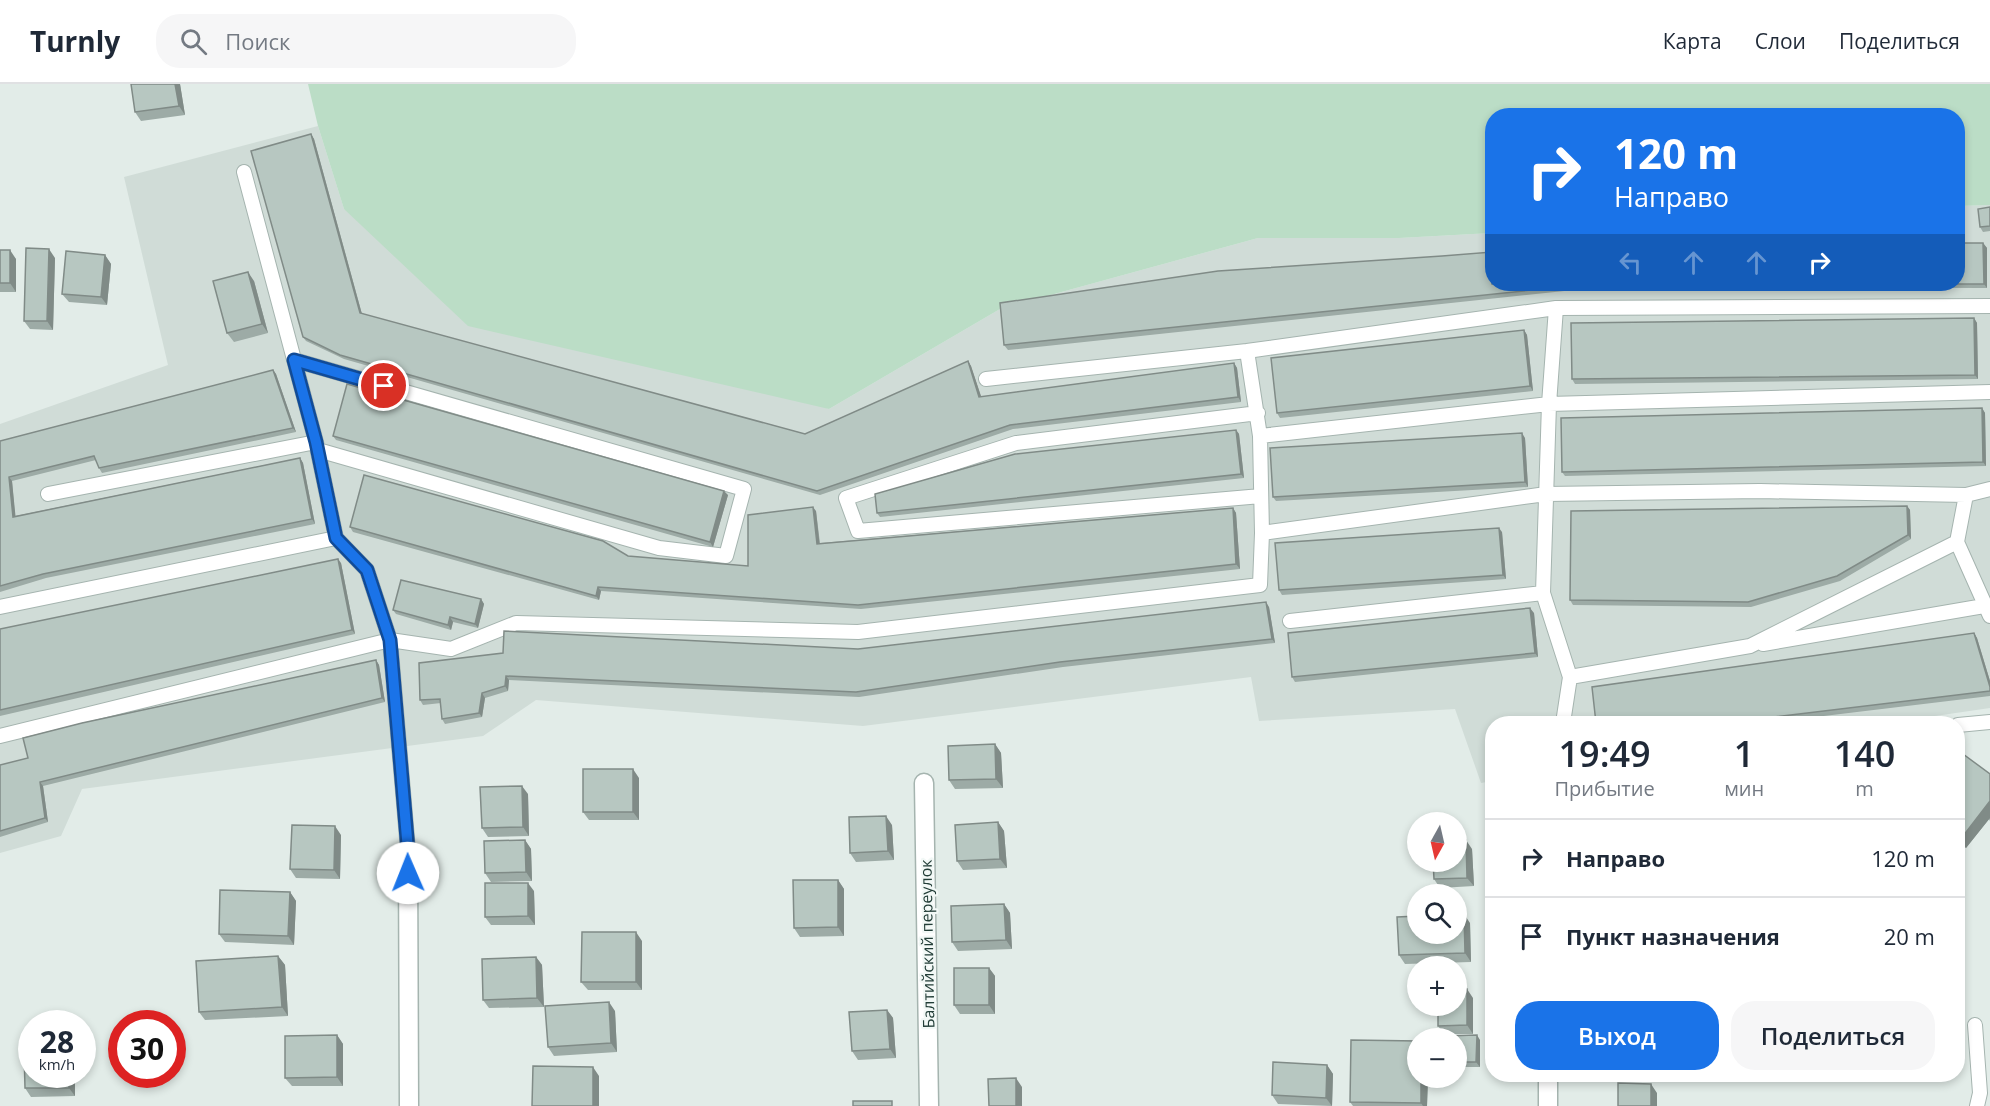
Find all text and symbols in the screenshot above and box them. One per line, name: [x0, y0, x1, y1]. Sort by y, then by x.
search box: [156, 14, 576, 68]
text: Turnly: [30, 22, 120, 60]
icon: search: [177, 25, 210, 58]
text: Поиск: [225, 26, 290, 56]
text: Карта: [1663, 27, 1722, 55]
text: Слои: [1755, 27, 1806, 55]
text: Поделиться: [1839, 27, 1960, 55]
text: 120 m: [1614, 124, 1738, 181]
icon: right: [1515, 132, 1593, 210]
text: Направо: [1614, 178, 1729, 215]
icon: left: [1614, 246, 1647, 279]
icon: ahead: [1677, 246, 1710, 279]
icon: ahead: [1740, 246, 1773, 279]
icon: right: [1803, 246, 1836, 279]
pin: [358, 360, 409, 411]
icon: arrive: [367, 369, 400, 402]
text: 19:49: [1558, 729, 1651, 778]
text: 1: [1734, 729, 1754, 778]
text: 140: [1834, 729, 1895, 778]
text: Прибытие: [1555, 775, 1655, 802]
text: мин: [1724, 775, 1764, 802]
text: m: [1855, 775, 1874, 802]
north arrow: [1407, 812, 1467, 872]
map controls: [1407, 812, 1467, 1088]
position arrow: [376, 841, 440, 905]
icon: right: [1515, 842, 1548, 875]
text: Направо: [1566, 843, 1665, 873]
text: 120 m: [1871, 843, 1935, 873]
street label: Балтийский переулок: [915, 859, 939, 1029]
button: search: [1407, 884, 1467, 944]
icon: arrive: [1515, 920, 1548, 953]
text: Пункт назначения: [1566, 921, 1780, 951]
text: 20 m: [1884, 921, 1935, 951]
button: +: [1407, 956, 1467, 1016]
button: Выход: [1515, 1001, 1719, 1070]
button: Поделиться: [1731, 1001, 1935, 1070]
speed limit sign: 30: [108, 1010, 186, 1088]
text: 28: [40, 1021, 74, 1062]
button: −: [1407, 1028, 1467, 1088]
text: km/h: [39, 1054, 75, 1074]

